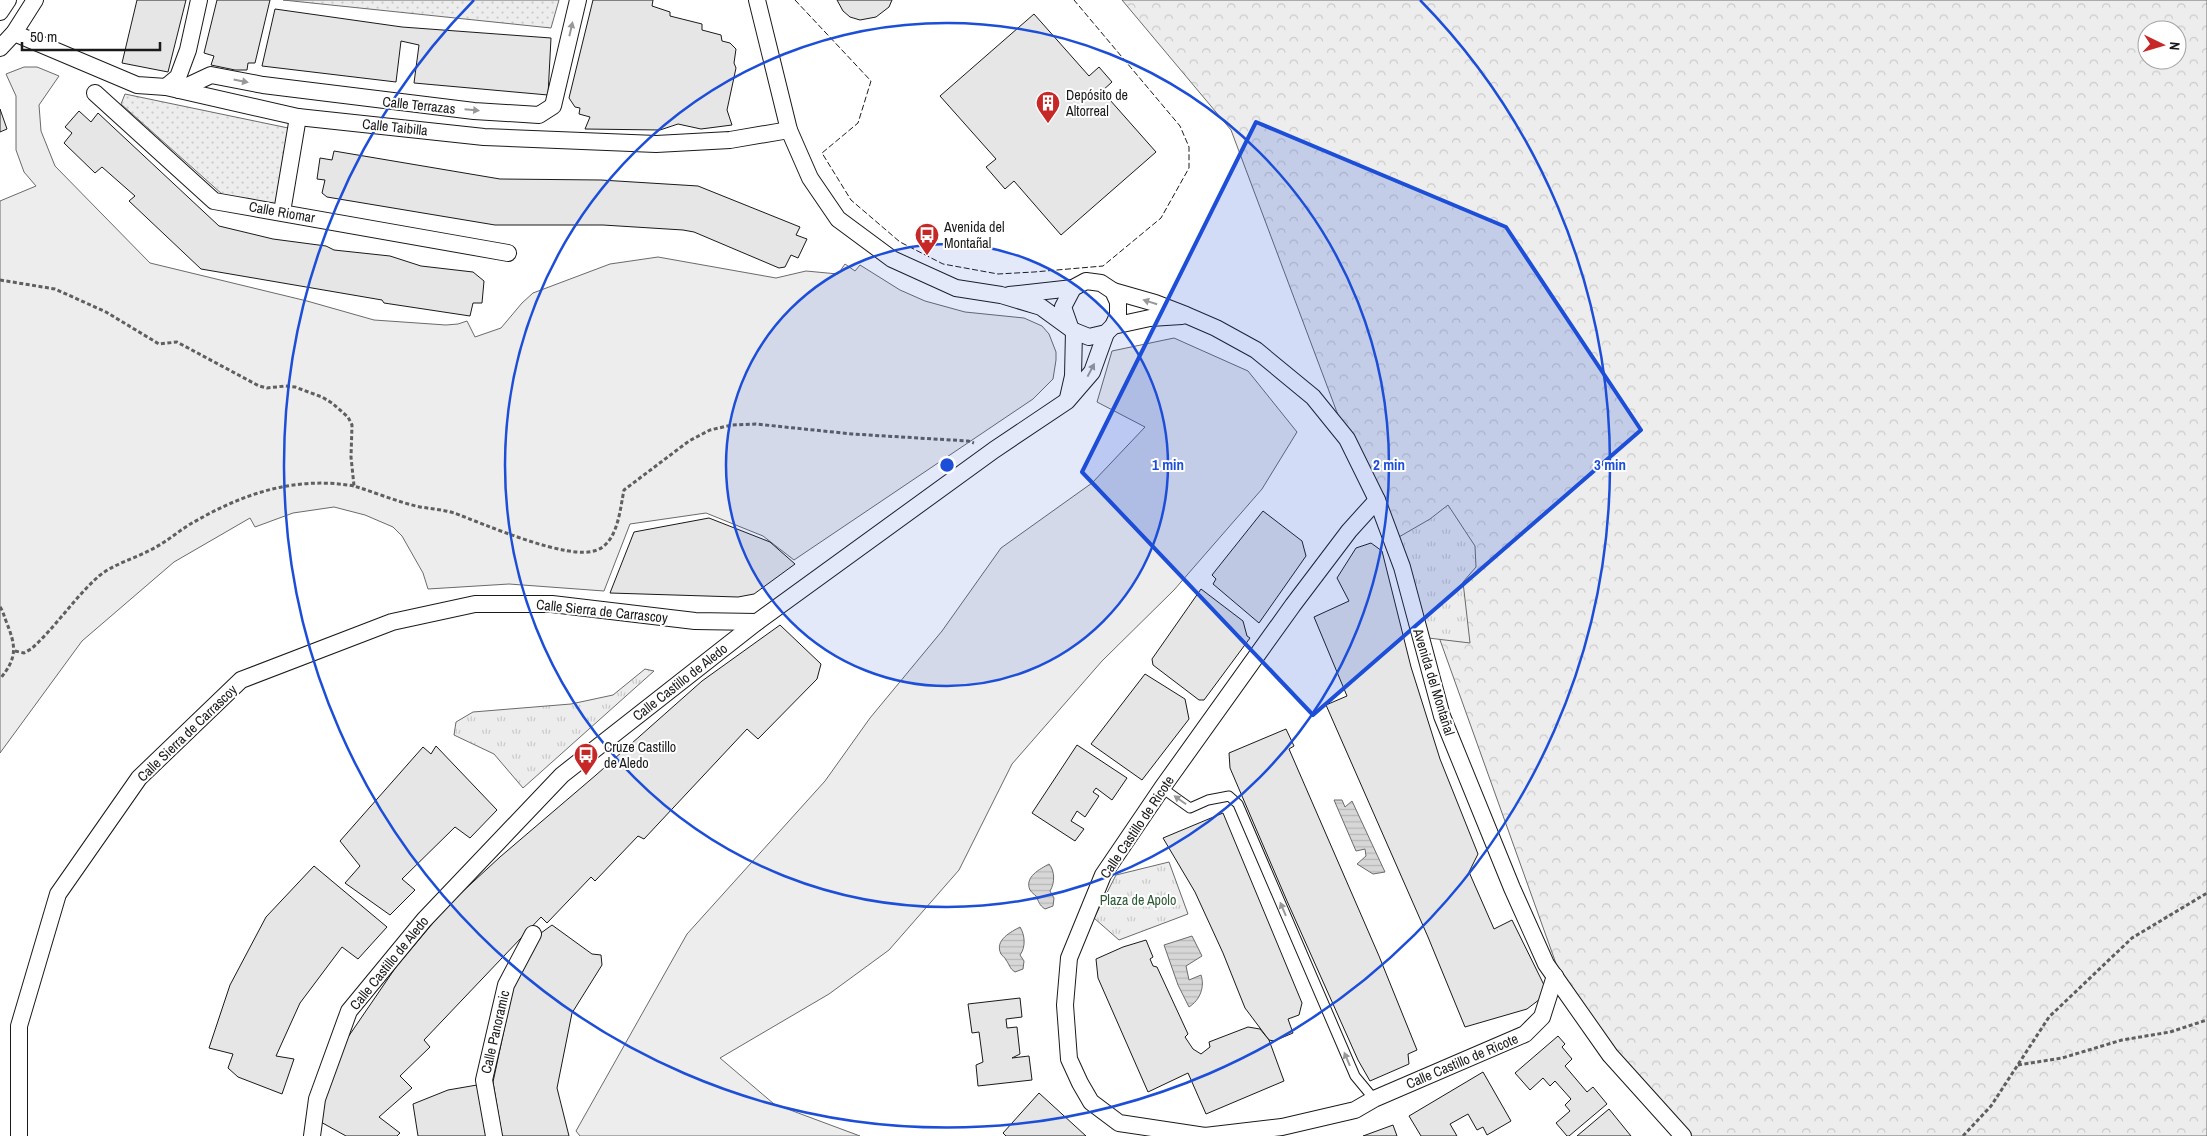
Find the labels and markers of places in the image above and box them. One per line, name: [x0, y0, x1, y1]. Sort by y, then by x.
place label: Depósito de Altorreal: [1065, 86, 1128, 120]
building icon: Depósito de Altorreal: [1035, 90, 1061, 124]
place label: Avenida del Montañal: [943, 218, 1004, 252]
bus stop icon: Avenida del Montañal: [914, 222, 940, 256]
centre of rings: [938, 456, 956, 474]
place label: Cruze Castillo de Aledo: [604, 738, 676, 772]
bus stop icon: Cruze Castillo de Aledo: [573, 742, 599, 776]

